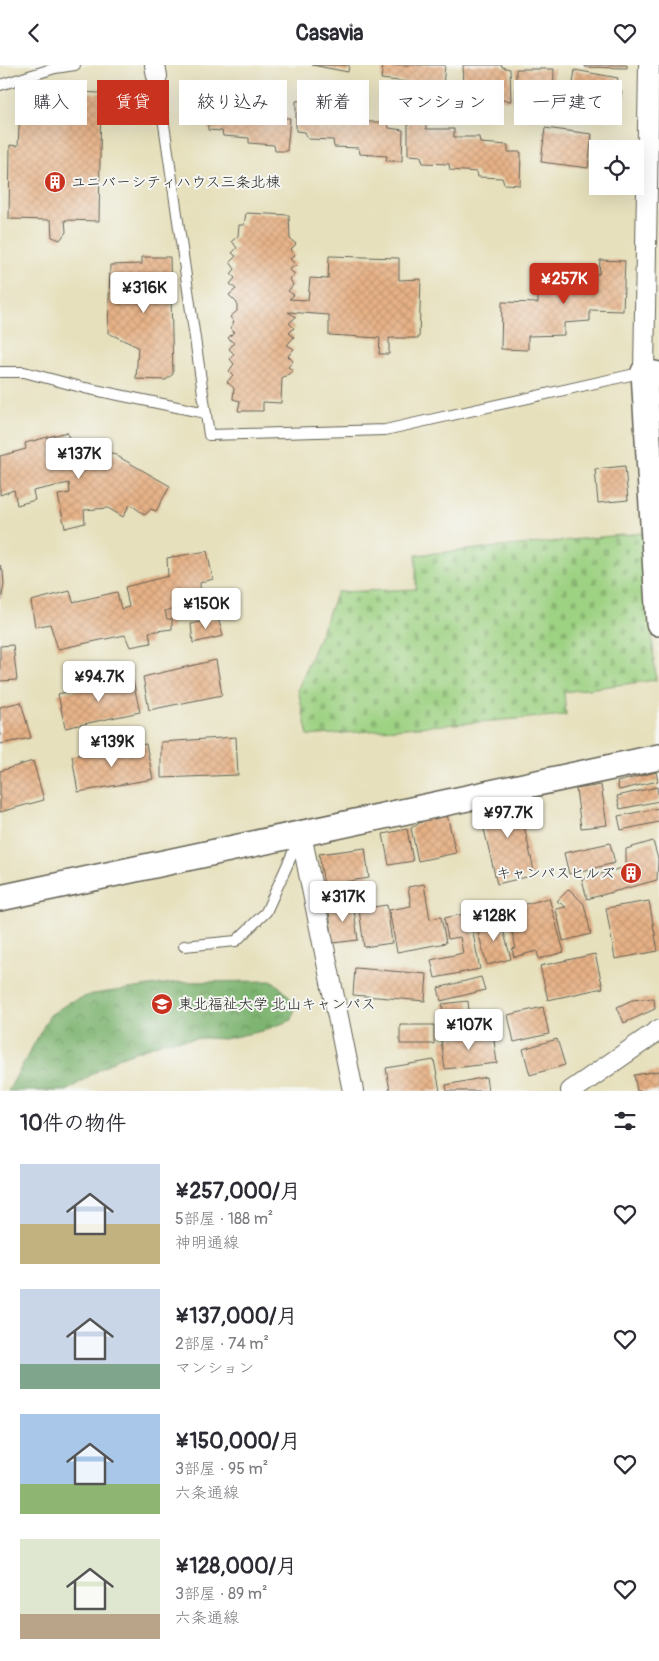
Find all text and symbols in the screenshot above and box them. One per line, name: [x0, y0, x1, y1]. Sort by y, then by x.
icon: back: [20, 19, 48, 47]
text: Casavia: [296, 19, 363, 47]
icon: heart: [611, 19, 639, 47]
chip: 購入: [15, 80, 87, 125]
chip: 賃貸: [97, 80, 169, 125]
chip: 絞り込み: [179, 80, 287, 125]
chip: 新着: [297, 80, 369, 125]
chip: マンション: [379, 80, 504, 125]
chip: 一戸建て: [514, 80, 622, 125]
map controls: [589, 140, 644, 195]
button: locate: [589, 140, 644, 195]
building icon: ユニバーシティハウス三条北棟: [43, 170, 67, 194]
place label: ユニバーシティハウス三条北棟: [71, 173, 280, 192]
pin: ¥257K: [529, 263, 599, 305]
text: ¥257K: [541, 269, 587, 289]
pin: ¥316K: [109, 271, 179, 314]
text: ¥316K: [121, 278, 167, 298]
pin: ¥137K: [44, 437, 114, 480]
text: ¥137K: [57, 444, 101, 464]
pin: ¥150K: [171, 587, 241, 630]
text: ¥150K: [183, 594, 229, 614]
pin: ¥94.7K: [58, 661, 140, 703]
text: ¥94.7K: [74, 667, 124, 687]
pin: ¥139K: [77, 725, 147, 768]
text: ¥139K: [90, 732, 134, 752]
pin: ¥97.7K: [467, 797, 549, 839]
text: ¥97.7K: [483, 803, 533, 823]
building icon: キャンパスヒルズ: [619, 861, 643, 885]
place label: キャンパスヒルズ: [496, 864, 615, 883]
pin: ¥317K: [308, 881, 378, 923]
text: ¥317K: [321, 887, 365, 907]
pin: ¥128K: [459, 899, 529, 942]
text: ¥128K: [472, 906, 516, 926]
school or university icon: 東北福祉大学 北山キャンパス: [150, 992, 174, 1016]
place label: 東北福祉大学 北山キャンパス: [178, 995, 376, 1014]
pin: ¥107K: [434, 1009, 504, 1051]
text: ¥107K: [446, 1015, 492, 1035]
icon: filters: [611, 1107, 639, 1135]
text: 10件の物件: [20, 1110, 127, 1137]
text: ¥257,000/月: [175, 1178, 301, 1205]
icon: home: [60, 1184, 120, 1244]
icon: heart: [611, 1200, 639, 1228]
text: 5部屋 · 188 m²: [175, 1209, 273, 1229]
text: 神明通線: [175, 1233, 239, 1253]
text: ¥137,000/月: [175, 1303, 298, 1330]
icon: home: [60, 1309, 120, 1369]
icon: heart: [611, 1325, 639, 1353]
text: 2部屋 · 74 m²: [175, 1334, 269, 1354]
text: マンション: [175, 1358, 254, 1378]
text: ¥150,000/月: [175, 1428, 300, 1455]
icon: home: [60, 1434, 120, 1494]
icon: heart: [611, 1450, 639, 1478]
text: 3部屋 · 95 m²: [175, 1459, 268, 1479]
text: 六条通線: [175, 1483, 239, 1503]
text: ¥128,000/月: [175, 1553, 297, 1580]
icon: home: [60, 1559, 120, 1619]
icon: heart: [611, 1575, 639, 1603]
text: 3部屋 · 89 m²: [175, 1584, 268, 1604]
text: 六条通線: [175, 1608, 239, 1628]

